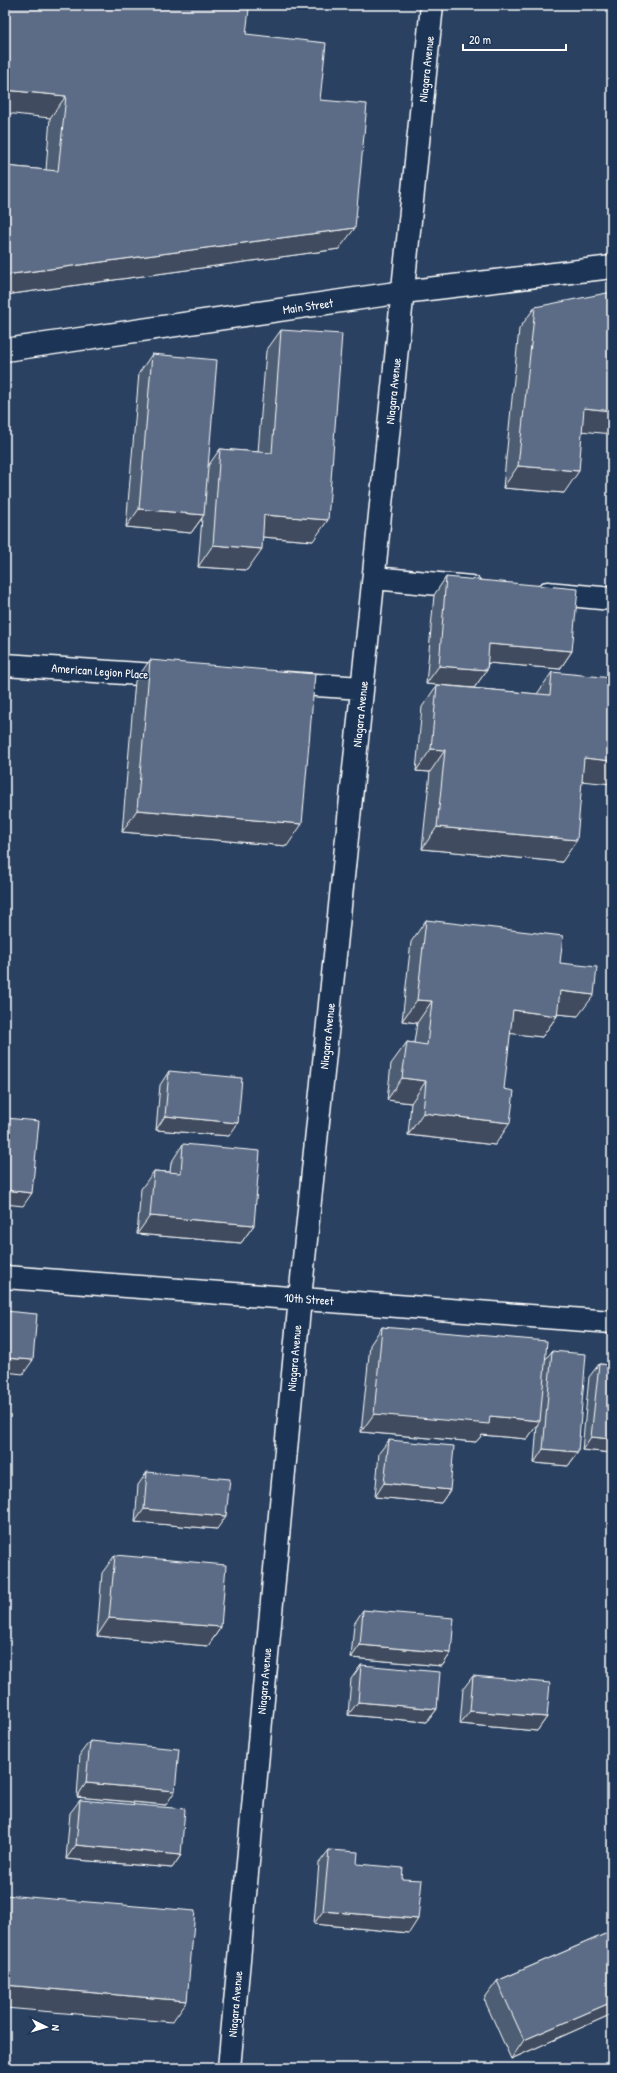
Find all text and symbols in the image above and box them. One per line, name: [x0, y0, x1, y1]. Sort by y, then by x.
scale bar: [463, 26, 566, 52]
text: 20 m: [469, 31, 491, 48]
street label: Niagara Avenue: [414, 35, 438, 103]
street label: Main Street: [282, 294, 335, 318]
street label: Niagara Avenue: [381, 357, 405, 425]
street label: American Legion Place: [51, 659, 149, 683]
street label: Niagara Avenue: [348, 680, 372, 748]
street label: Niagara Avenue: [315, 1002, 339, 1070]
street label: 10th Street: [284, 1289, 335, 1309]
street label: Niagara Avenue: [283, 1324, 305, 1392]
street label: Niagara Avenue: [253, 1647, 275, 1715]
street label: Niagara Avenue: [224, 1970, 246, 2038]
north arrow: [26, 2007, 66, 2047]
text: N: [49, 2024, 63, 2032]

